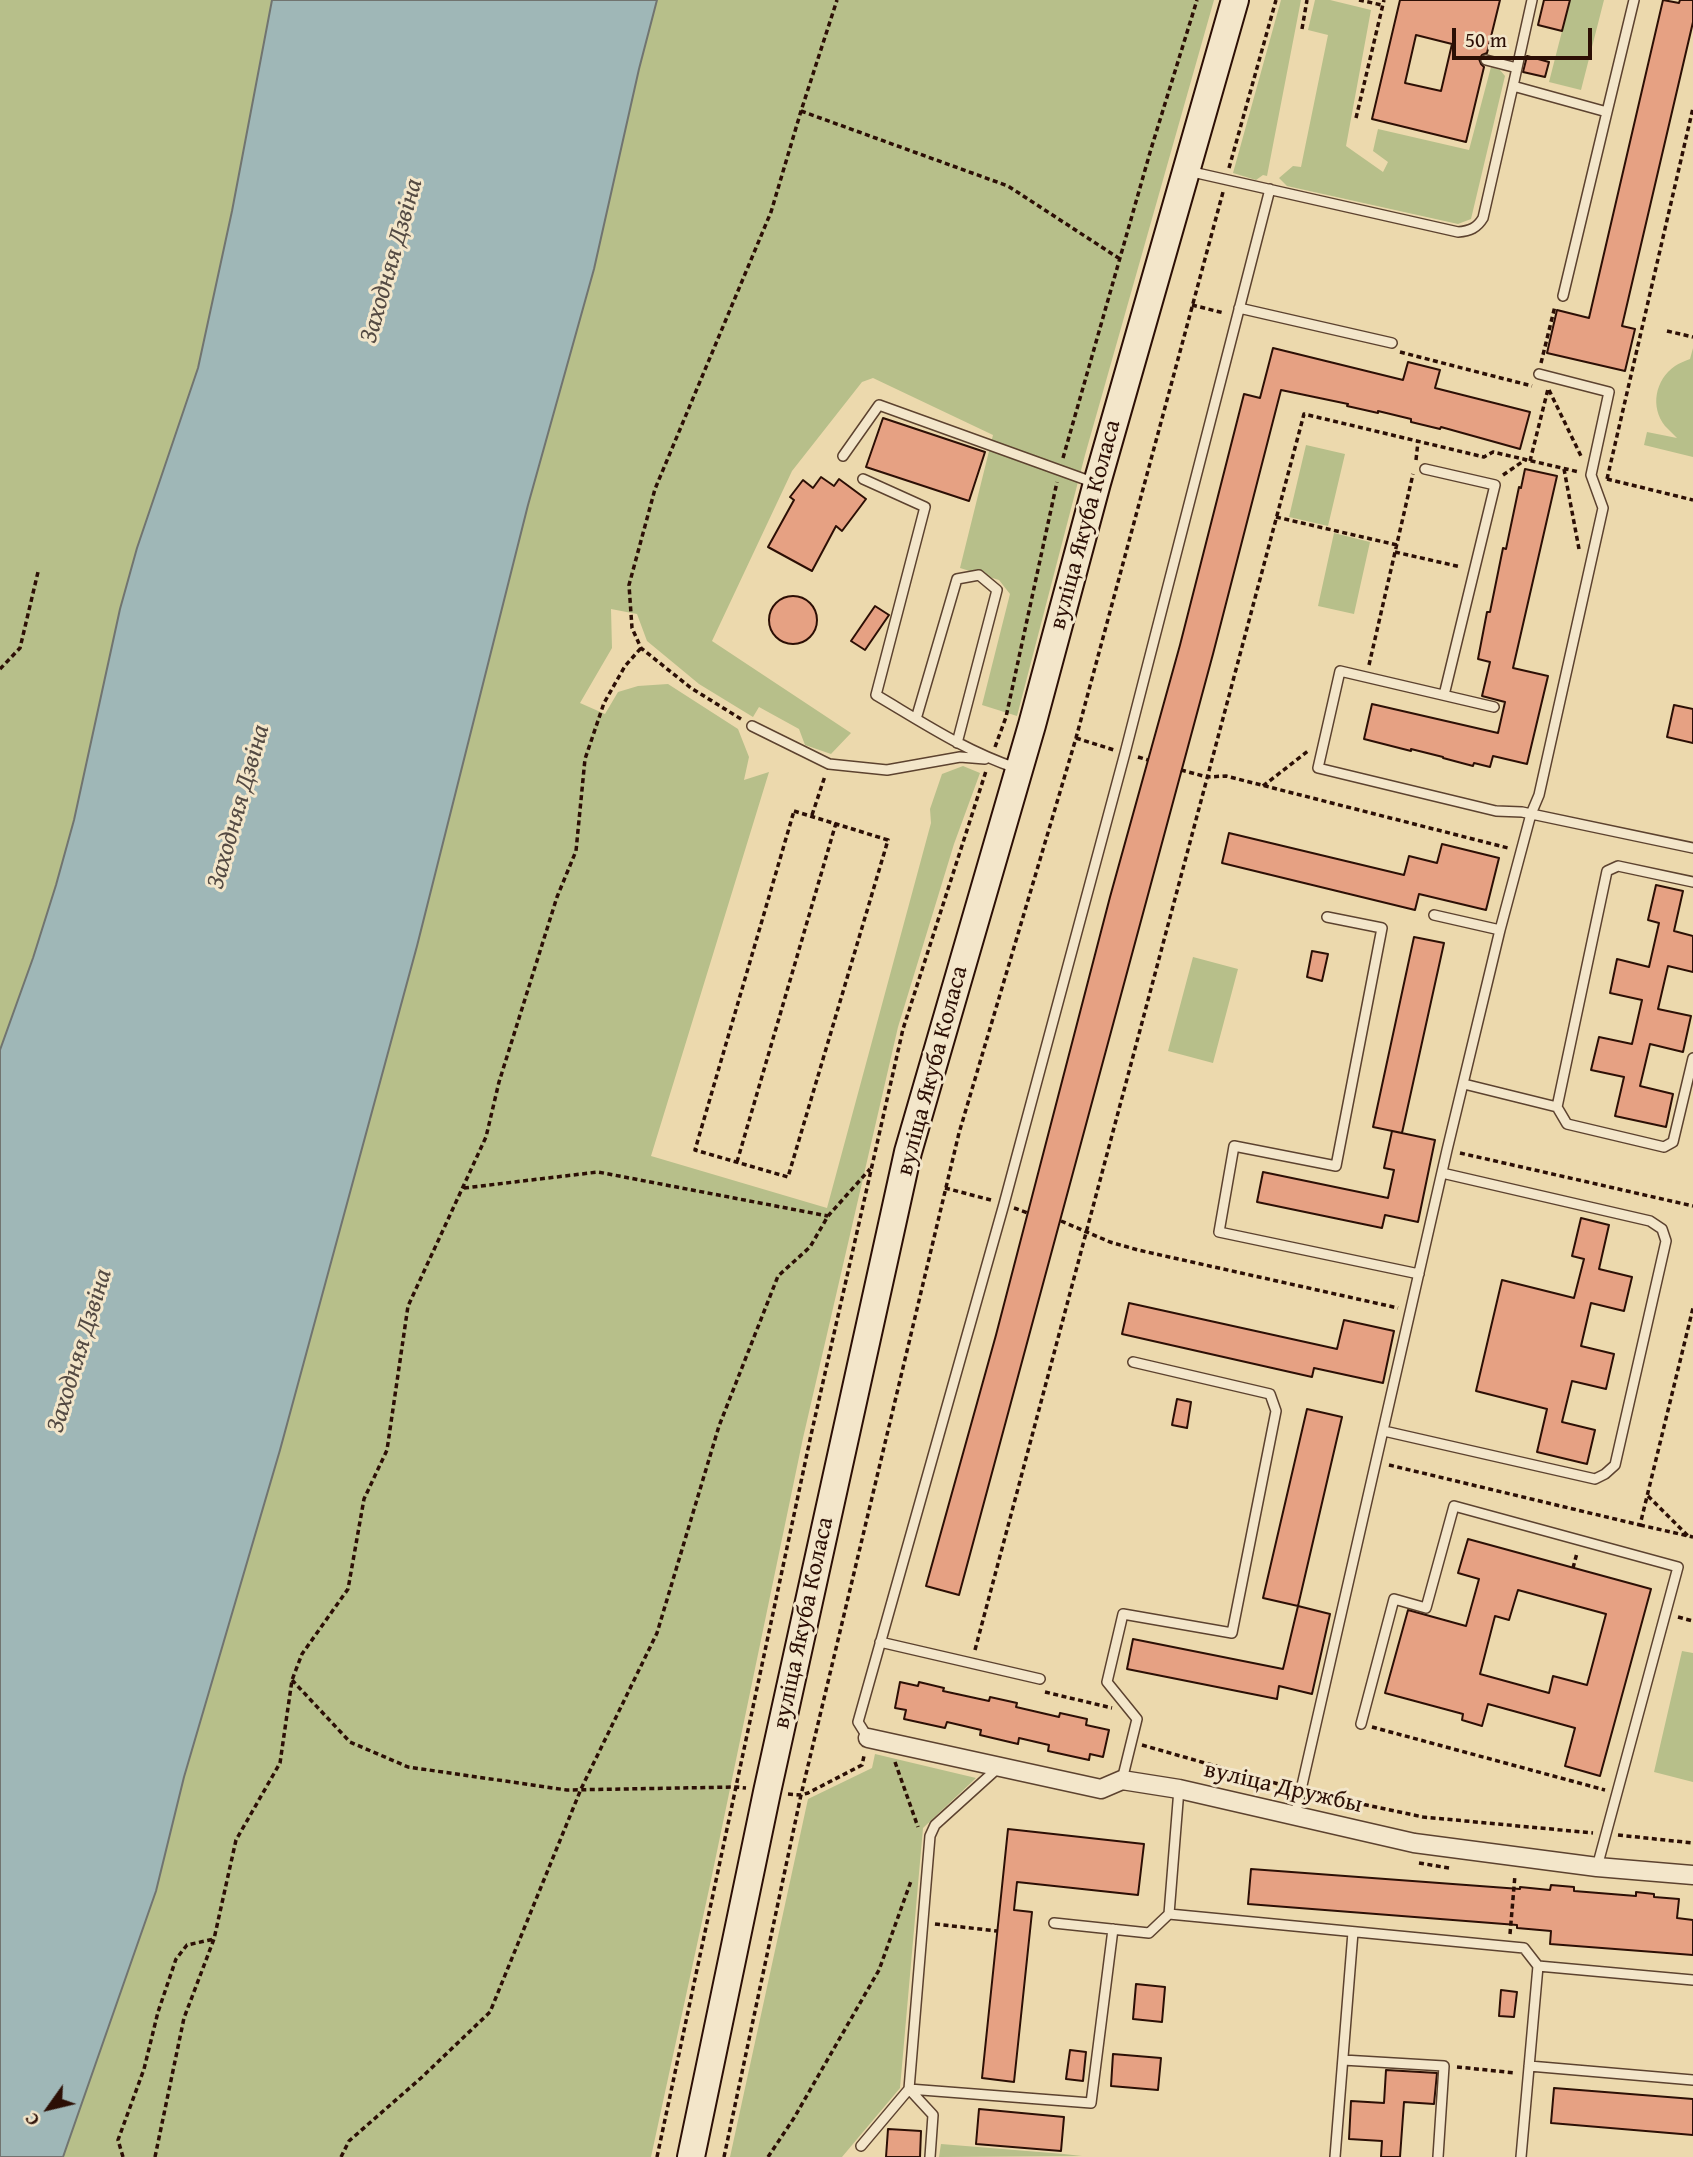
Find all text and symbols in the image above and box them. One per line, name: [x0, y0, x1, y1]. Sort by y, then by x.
scale bar: [1455, 14, 1595, 58]
text: 50 m: [1465, 24, 1507, 55]
water label: Заходняя Дзвіна: [354, 175, 430, 347]
street label: вуліца Якуба Коласа: [1044, 417, 1128, 633]
water label: Заходняя Дзвіна: [201, 721, 277, 893]
street label: вуліца Якуба Коласа: [891, 963, 975, 1179]
water label: Заходняя Дзвіна: [40, 1265, 120, 1437]
street label: вуліца Якуба Коласа: [767, 1514, 841, 1732]
street label: вуліца Дружбы: [1201, 1756, 1365, 1820]
north arrow: [14, 2073, 84, 2143]
text: С: [17, 2107, 46, 2132]

